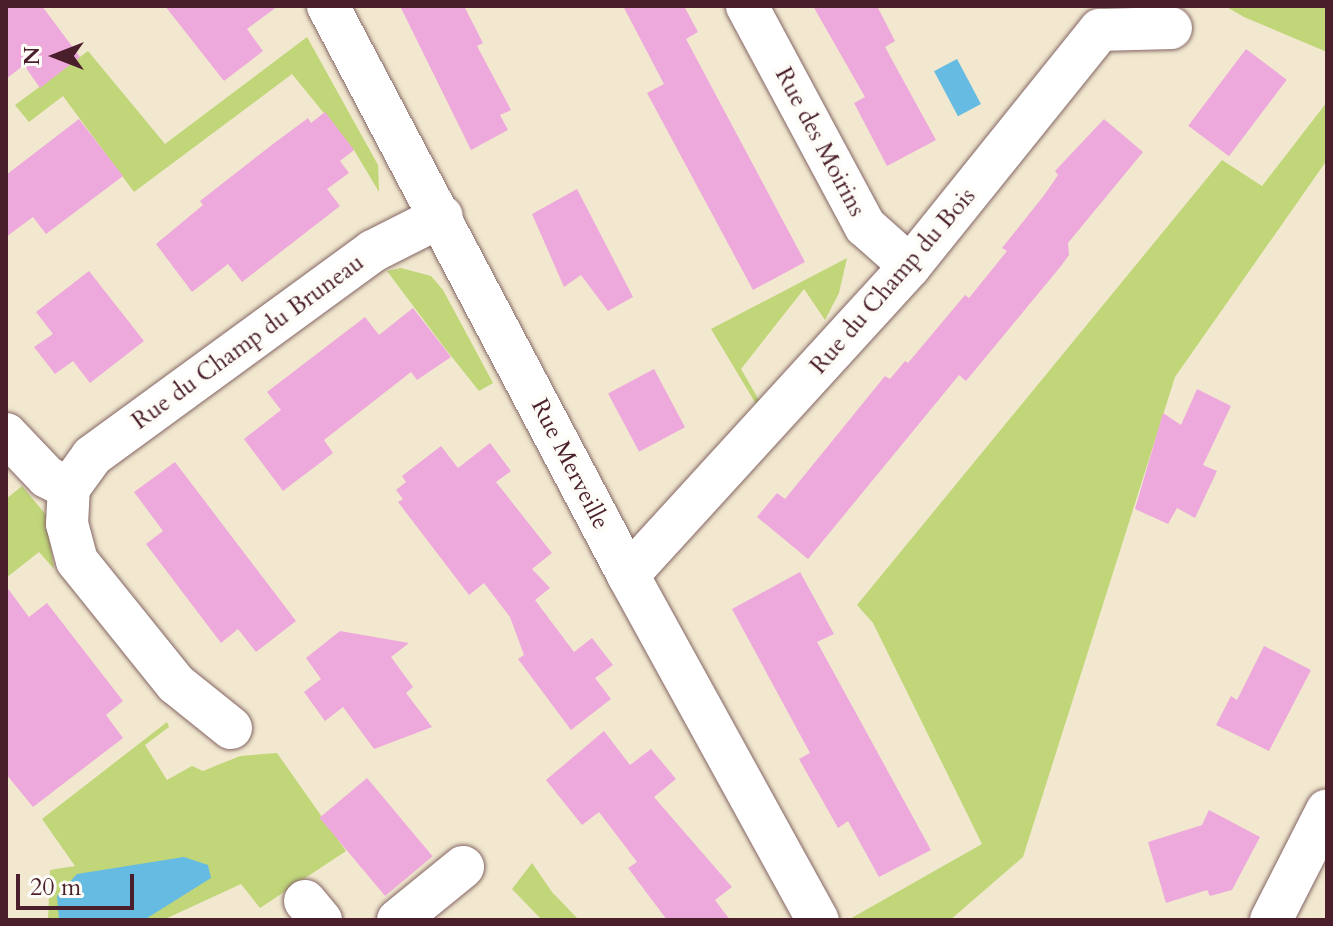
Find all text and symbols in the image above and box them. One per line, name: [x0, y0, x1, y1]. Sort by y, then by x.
north arrow: [16, 16, 96, 96]
text: N: [17, 46, 47, 66]
street label: Rue des Moirins: [769, 62, 871, 222]
street label: Rue du Champ du Bois: [804, 182, 982, 380]
street label: Rue du Champ du Bruneau: [126, 248, 370, 436]
street label: Rue Merveille: [525, 394, 615, 534]
scale bar: [20, 858, 138, 908]
text: 20 m: [30, 871, 81, 904]

